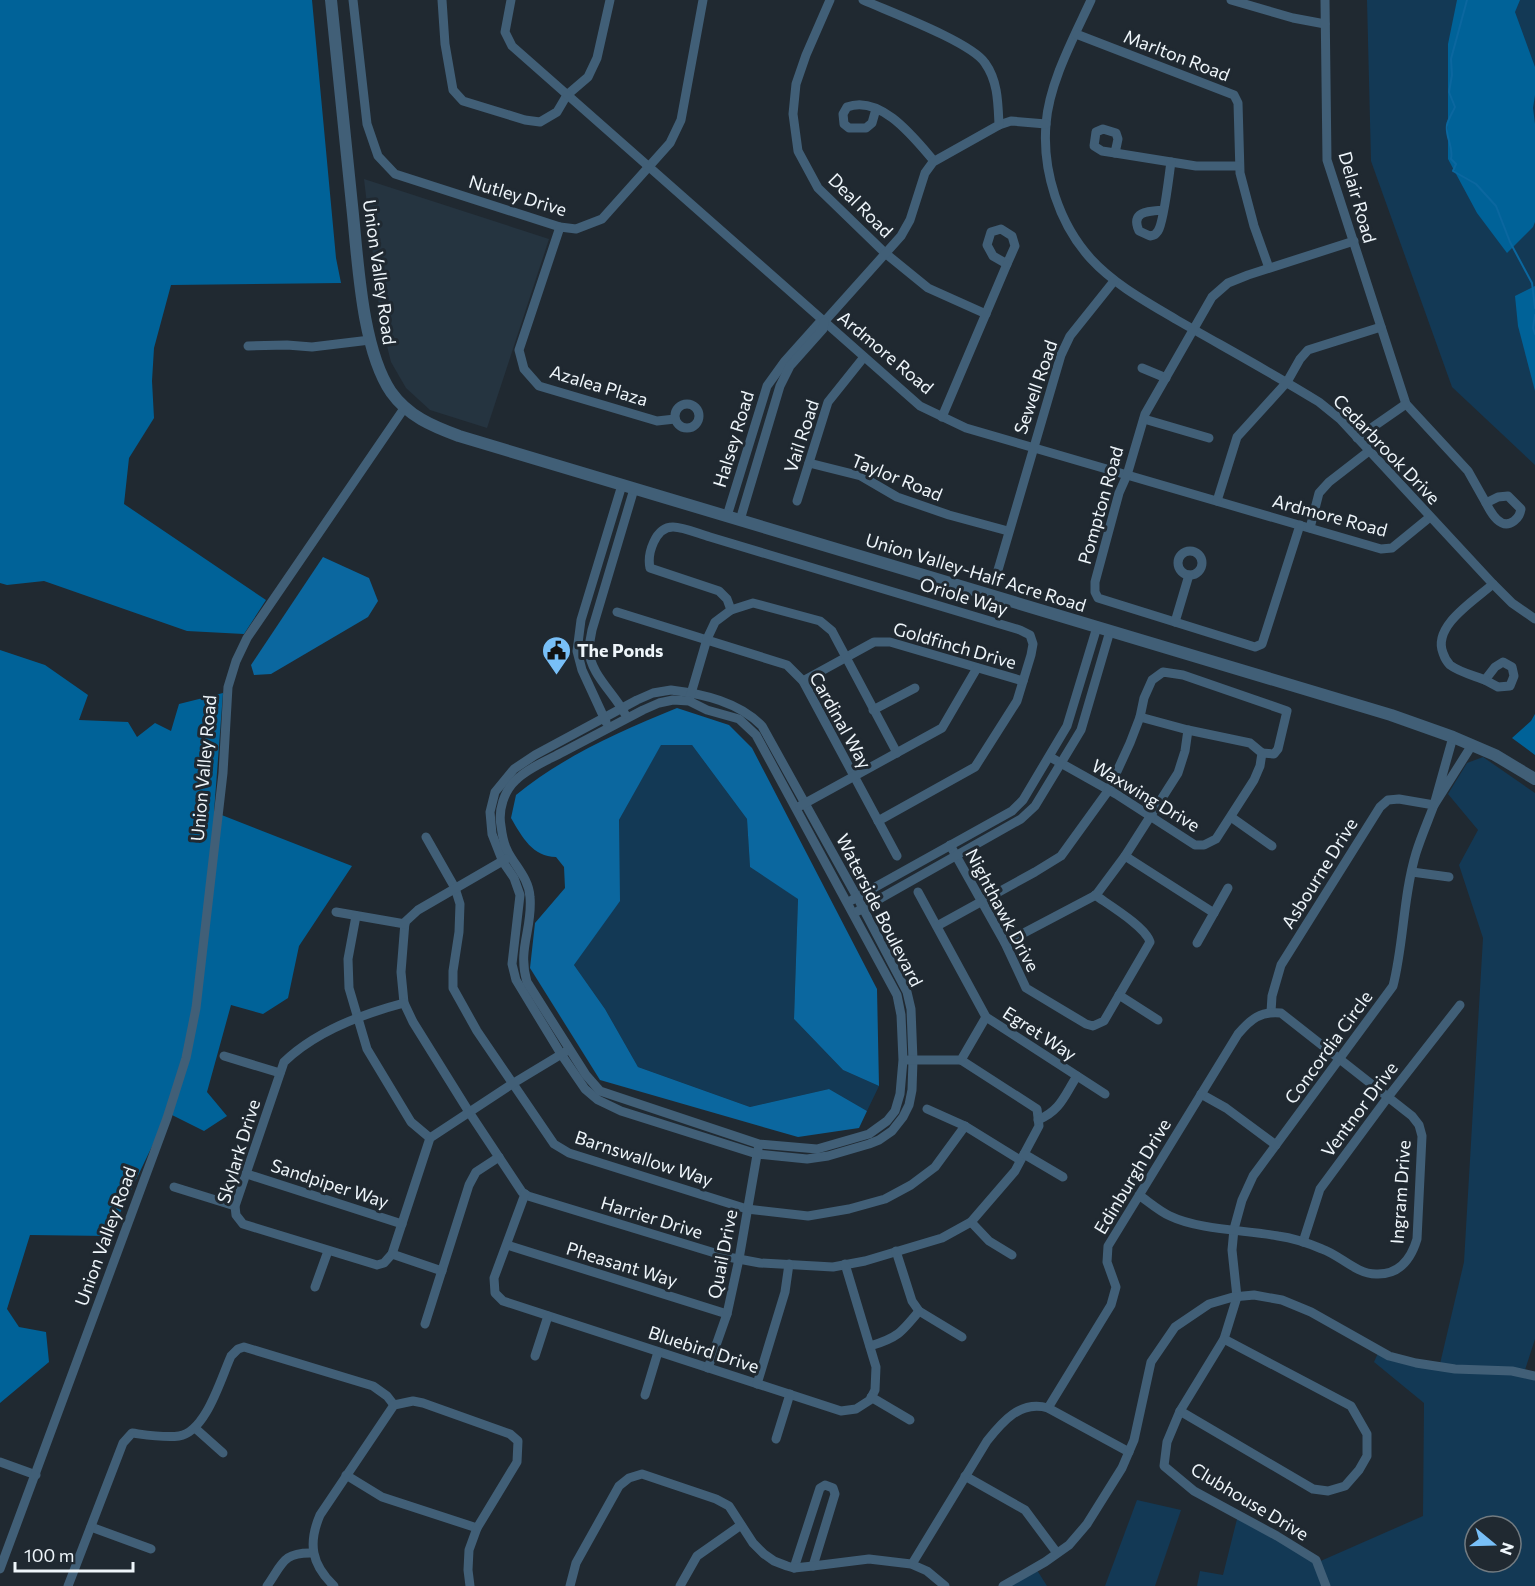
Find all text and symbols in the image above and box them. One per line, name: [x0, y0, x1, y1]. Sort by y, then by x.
street label: Marlton Road: [1121, 25, 1233, 85]
street label: Delair Road: [1334, 149, 1382, 245]
street label: Deal Road: [824, 168, 898, 242]
street label: Nutley Drive: [466, 170, 570, 220]
street label: Union Valley Road: [359, 198, 401, 346]
street label: Ardmore Road: [834, 306, 938, 398]
street label: Sewell Road: [1009, 337, 1061, 437]
street label: Azalea Plaza: [547, 360, 651, 410]
street label: Halsey Road: [708, 388, 758, 490]
street label: Cedarbrook Drive: [1329, 389, 1445, 509]
street label: Vail Road: [779, 397, 823, 475]
street label: Pompton Road: [1073, 443, 1127, 567]
street label: Taylor Road: [848, 449, 946, 505]
street label: Ardmore Road: [1270, 489, 1390, 541]
street label: Union Valley-Half Acre Road: [863, 528, 1089, 616]
street label: Oriole Way: [917, 572, 1011, 620]
street label: Goldfinch Drive: [891, 617, 1019, 673]
public building icon: The Ponds: [540, 634, 572, 676]
place label: The Ponds: [577, 639, 663, 661]
street label: Cardinal Way: [805, 668, 877, 772]
street label: Union Valley Road: [186, 694, 220, 842]
street label: Waxwing Drive: [1088, 754, 1204, 836]
street label: Asbourne Drive: [1276, 814, 1362, 932]
street label: Waterside Boulevard: [832, 830, 928, 990]
street label: Nighthawk Drive: [961, 845, 1045, 975]
street label: Concordia Circle: [1280, 986, 1376, 1108]
street label: Egret Way: [999, 1001, 1081, 1065]
street label: Ventnor Drive: [1316, 1057, 1402, 1161]
street label: Skylark Drive: [212, 1096, 264, 1206]
street label: Edinburgh Drive: [1089, 1114, 1175, 1238]
street label: Barnswallow Way: [572, 1125, 716, 1191]
street label: Ingram Drive: [1385, 1139, 1415, 1245]
street label: Sandpiper Way: [268, 1154, 392, 1212]
street label: Union Valley Road: [70, 1163, 140, 1309]
street label: Harrier Drive: [598, 1191, 706, 1243]
street label: Quail Drive: [703, 1208, 741, 1300]
street label: Pheasant Way: [564, 1237, 680, 1291]
street label: Bluebird Drive: [646, 1321, 762, 1377]
street label: Clubhouse Drive: [1187, 1457, 1313, 1545]
north arrow: [1463, 1514, 1523, 1574]
scale bar: [15, 1535, 134, 1573]
text: N: [1497, 1540, 1519, 1558]
text: 100 m: [24, 1544, 74, 1566]

